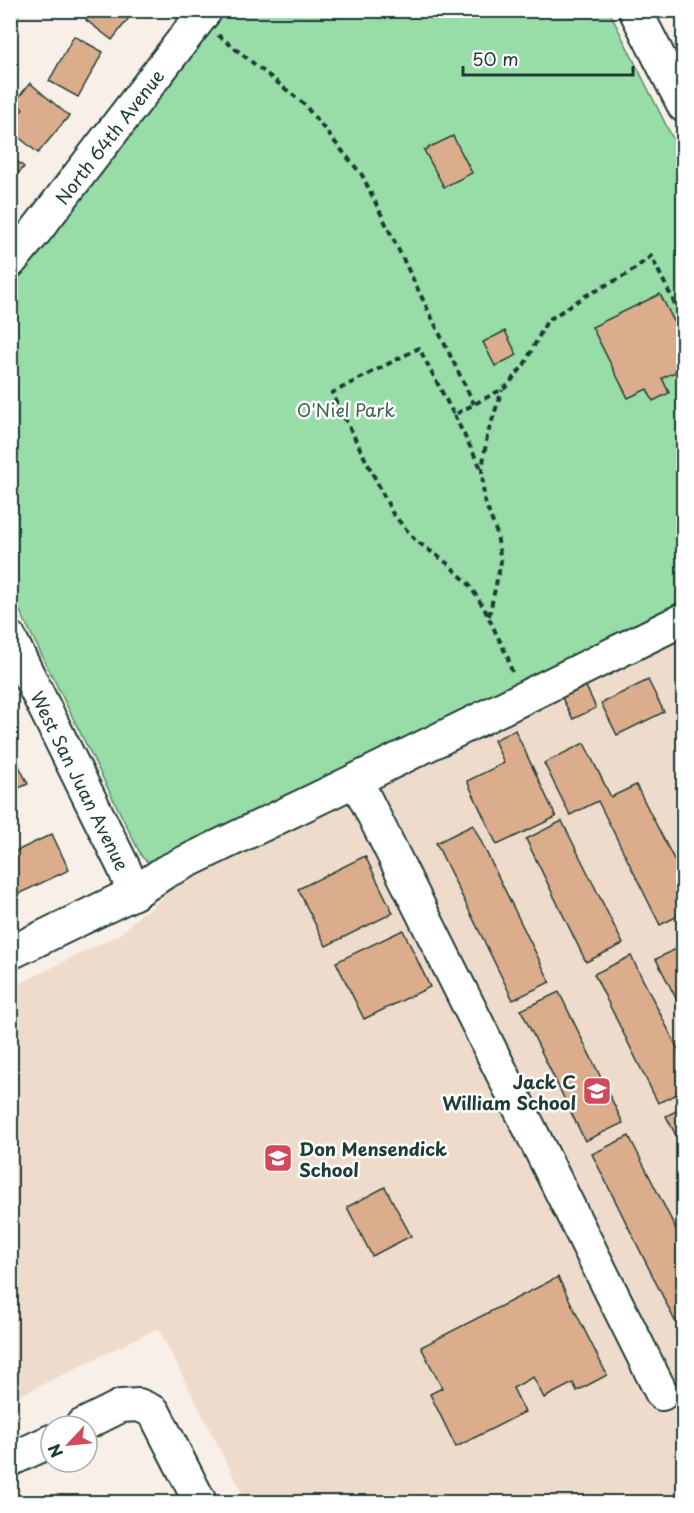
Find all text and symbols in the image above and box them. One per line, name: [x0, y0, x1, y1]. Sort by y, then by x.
scale bar: [463, 39, 632, 77]
text: 50 m: [472, 45, 519, 72]
street label: North 64th Avenue: [48, 63, 170, 210]
park label: O'Niel Park: [297, 396, 395, 423]
street label: West San Juan Avenue: [25, 686, 137, 875]
place label: Jack C William School: [442, 1068, 576, 1116]
school or university icon: Jack C William School: [581, 1075, 613, 1107]
place label: Don Mensendick School: [299, 1135, 447, 1183]
school or university icon: Don Mensendick School: [262, 1142, 294, 1174]
north arrow: [39, 1414, 99, 1474]
text: N: [41, 1440, 68, 1462]

